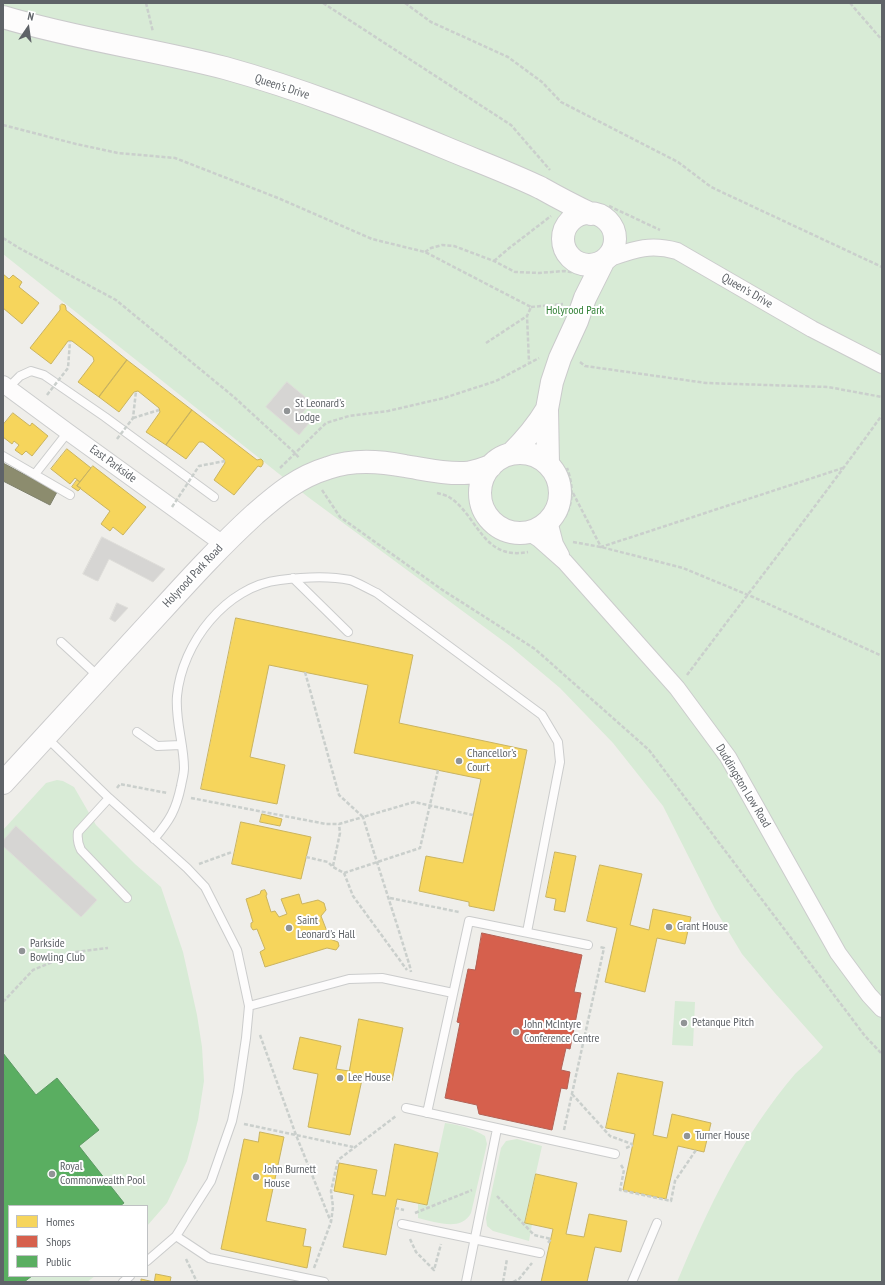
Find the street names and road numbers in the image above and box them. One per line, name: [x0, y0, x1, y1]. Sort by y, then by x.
street label: Queen's Drive: [253, 71, 311, 103]
street label: Queen's Drive: [719, 271, 775, 311]
street label: East Parkside: [87, 442, 139, 486]
street label: Holyrood Park Road: [160, 541, 226, 611]
street label: Duddingston Low Road: [712, 742, 774, 830]

